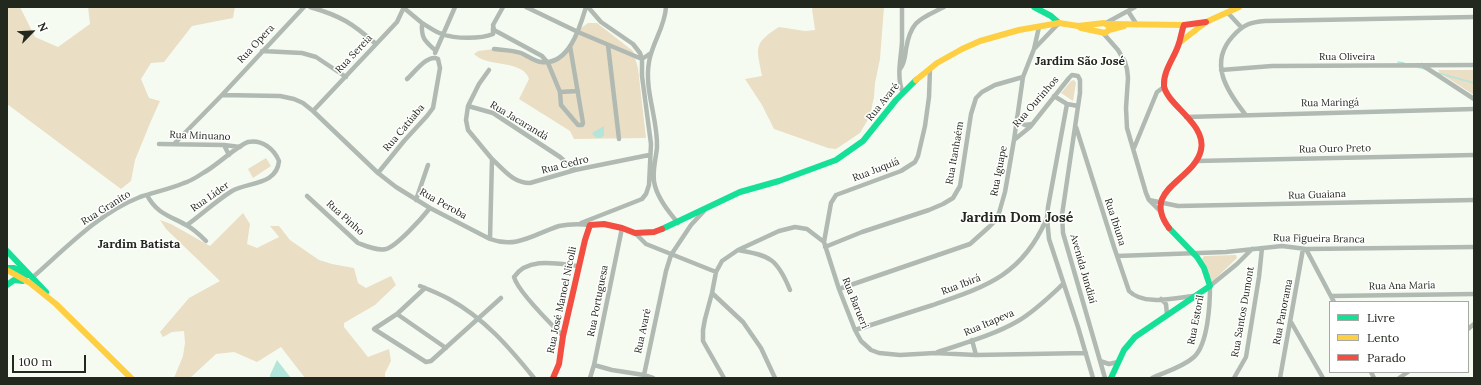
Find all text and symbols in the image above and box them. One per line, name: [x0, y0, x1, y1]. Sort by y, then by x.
north arrow: [12, 12, 52, 52]
text: N: [35, 20, 51, 34]
street label: Rua Opera: [235, 22, 277, 66]
street label: Rua Sereia: [333, 32, 375, 76]
street label: Rua Oliveira: [1319, 51, 1375, 63]
district label: Jardim São José: [1035, 55, 1125, 69]
street label: Rua Ourinhos: [1011, 74, 1061, 130]
street label: Rua Avaré: [864, 80, 902, 124]
street label: Rua Maringá: [1301, 96, 1359, 110]
street label: Rua Jacarandá: [488, 99, 550, 143]
street label: Rua Catúaba: [381, 102, 427, 154]
street label: Rua Itanhaém: [944, 121, 966, 185]
street label: Rua Minuano: [169, 129, 231, 143]
street label: Rua Ouro Preto: [1299, 142, 1371, 156]
street label: Rua Iguape: [988, 145, 1010, 197]
street label: Rua Cedro: [540, 153, 590, 177]
street label: Rua Juquiá: [851, 156, 901, 184]
street label: Rua Líder: [188, 179, 232, 215]
street label: Rua Peroba: [417, 186, 469, 222]
street label: Rua Granito: [79, 188, 133, 228]
street label: Rua Guaiana: [1288, 188, 1346, 202]
street label: Rua Ibiuna: [1102, 197, 1128, 247]
street label: Rua Pinho: [324, 198, 366, 238]
district label: Jardim Dom José: [961, 210, 1073, 226]
street label: Rua Figueira Branca: [1273, 232, 1365, 246]
street label: Avenida Jundiaí: [1067, 233, 1099, 305]
district label: Jardim Batista: [98, 238, 180, 252]
street label: Rua José Manoel Nicolli: [545, 245, 579, 355]
street label: Rua Portuguesa: [585, 264, 611, 338]
street label: Rua Santos Dumont: [1229, 266, 1257, 358]
street label: Rua Ibirá: [940, 272, 982, 298]
street label: Rua Barueri: [839, 276, 871, 330]
street label: Rua Panorama: [1271, 278, 1295, 346]
street label: Rua Ana Maria: [1369, 279, 1435, 293]
street label: Rua Estoril: [1185, 294, 1207, 346]
legend: [1329, 301, 1469, 373]
street label: Rua Avaré: [632, 307, 654, 355]
street label: Rua Itapeva: [962, 307, 1016, 339]
text: Livre: [1367, 310, 1395, 325]
text: Lento: [1367, 330, 1399, 345]
scale bar: [14, 347, 88, 373]
text: Parado: [1367, 350, 1406, 365]
text: 100 m: [19, 354, 52, 369]

